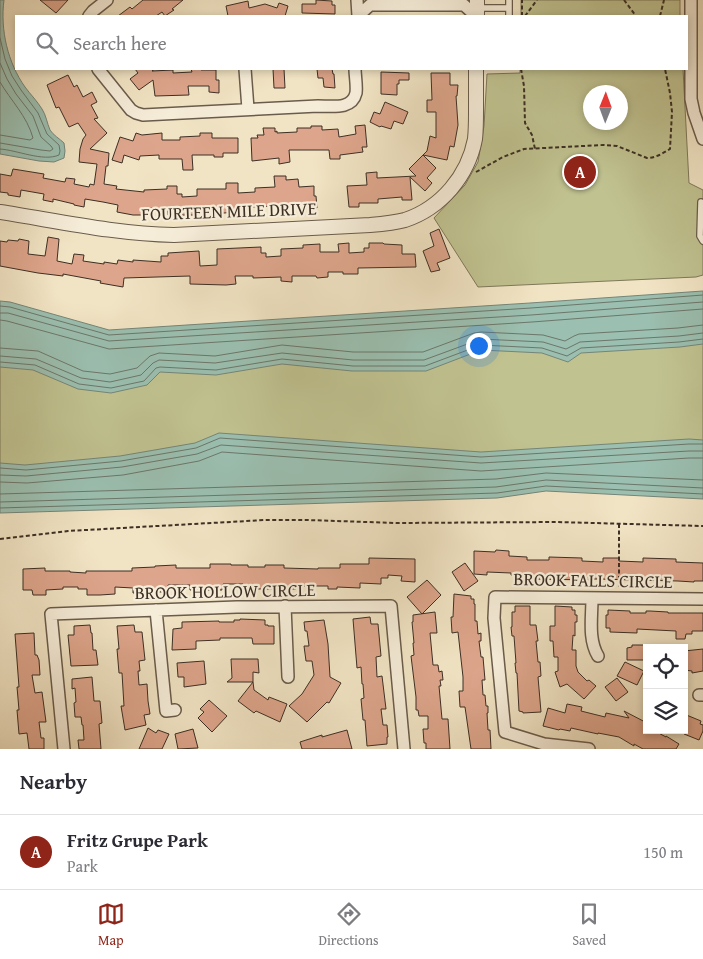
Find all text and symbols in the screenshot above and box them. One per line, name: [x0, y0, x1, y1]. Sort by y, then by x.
search box: [15, 15, 688, 70]
icon: search: [33, 29, 61, 57]
text: Search here: [73, 29, 167, 57]
north arrow: [583, 85, 628, 130]
pin: A: [564, 153, 596, 191]
street label: FOURTEEN MILE DRIVE: [141, 194, 317, 228]
your location: [466, 333, 492, 359]
street label: BROOK FALLS CIRCLE: [513, 565, 673, 595]
street label: BROOK HOLLOW CIRCLE: [134, 576, 316, 606]
map controls: [643, 644, 688, 734]
button: locate: [643, 644, 688, 689]
button: layers: [643, 689, 688, 734]
text: Nearby: [20, 766, 87, 797]
text: Fritz Grupe Park: [67, 826, 208, 854]
text: A: [31, 840, 41, 864]
text: 150 m: [643, 840, 683, 864]
text: Park: [67, 854, 98, 878]
tab: Map: [97, 900, 125, 950]
tab: Directions: [318, 900, 379, 950]
tab: Saved: [572, 900, 606, 950]

